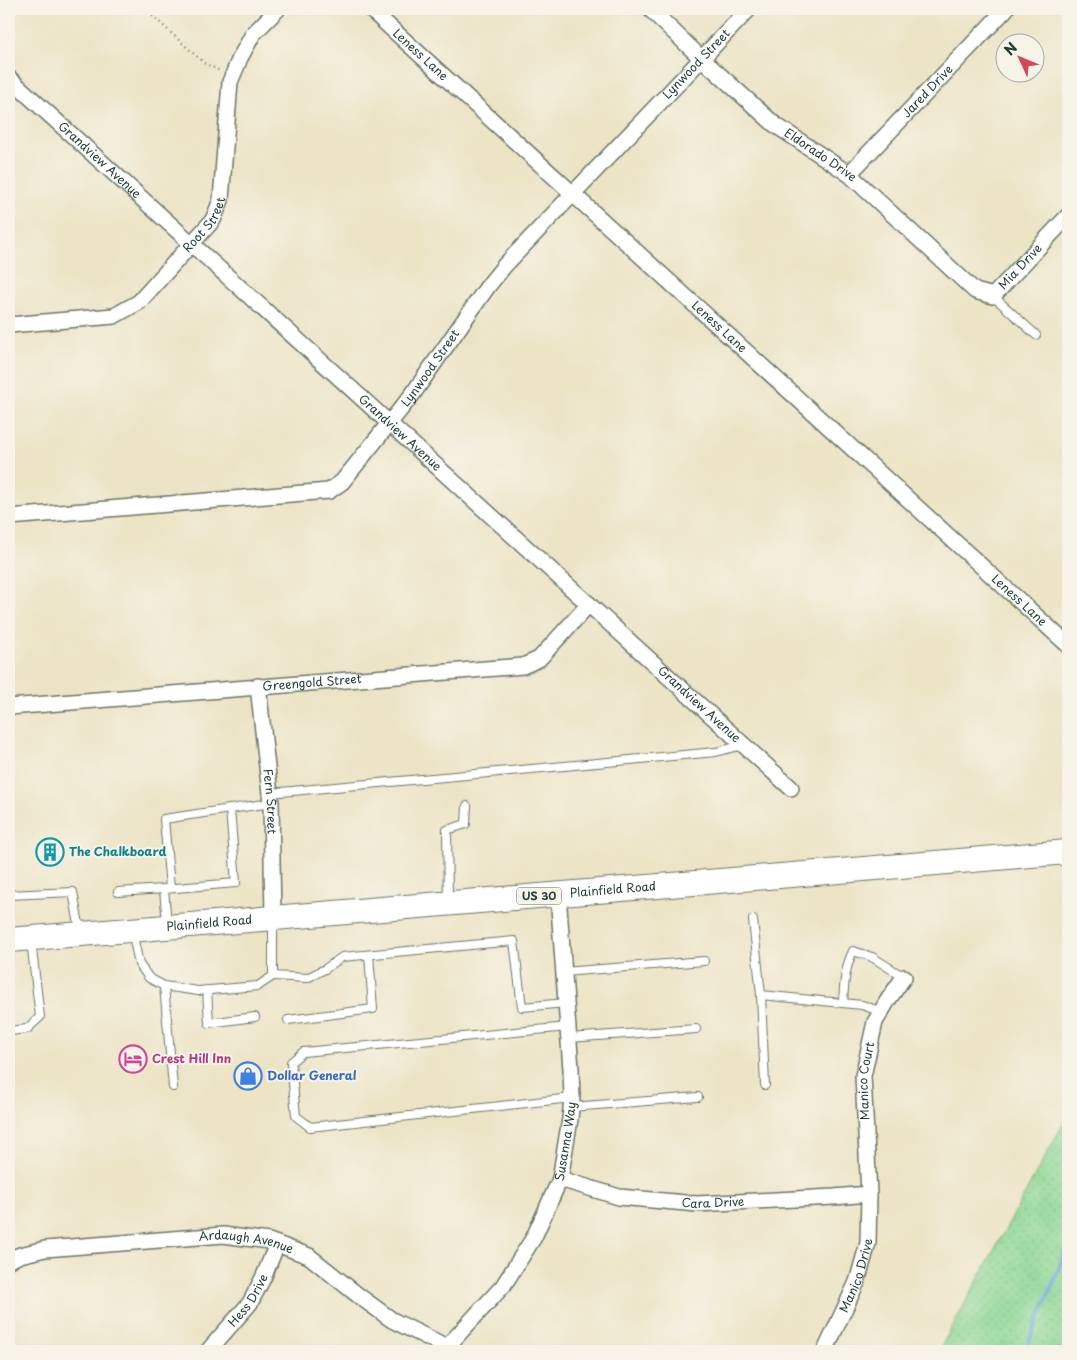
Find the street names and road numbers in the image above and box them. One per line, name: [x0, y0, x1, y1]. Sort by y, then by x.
street label: Leness Lane: [389, 24, 453, 84]
street label: Lynwood Street: [658, 24, 734, 102]
street label: Jared Drive: [897, 60, 956, 121]
street label: Grandview Avenue: [54, 117, 146, 202]
street label: Eldorado Drive: [781, 123, 862, 186]
street label: Root Street: [178, 196, 229, 256]
street label: Mia Drive: [994, 239, 1046, 293]
street label: Leness Lane: [688, 296, 751, 356]
street label: Lynwood Street: [396, 325, 463, 410]
street label: Grandview Avenue: [355, 390, 446, 475]
street label: Leness Lane: [988, 570, 1051, 630]
street label: Grandview Avenue: [654, 661, 746, 747]
street label: Greengold Street: [262, 669, 362, 695]
street label: Fern Street: [259, 768, 282, 834]
street label: Plainfield Road: [569, 876, 657, 901]
road number: US 30: [516, 888, 562, 904]
street label: Plainfield Road: [166, 910, 253, 935]
street label: Manico Court: [853, 1040, 878, 1121]
street label: Susanna Way: [550, 1101, 580, 1182]
street label: Cara Drive: [681, 1192, 745, 1212]
street label: Ardaugh Avenue: [198, 1225, 297, 1258]
street label: Manico Drive: [834, 1239, 876, 1315]
street label: Hess Drive: [223, 1270, 272, 1330]

